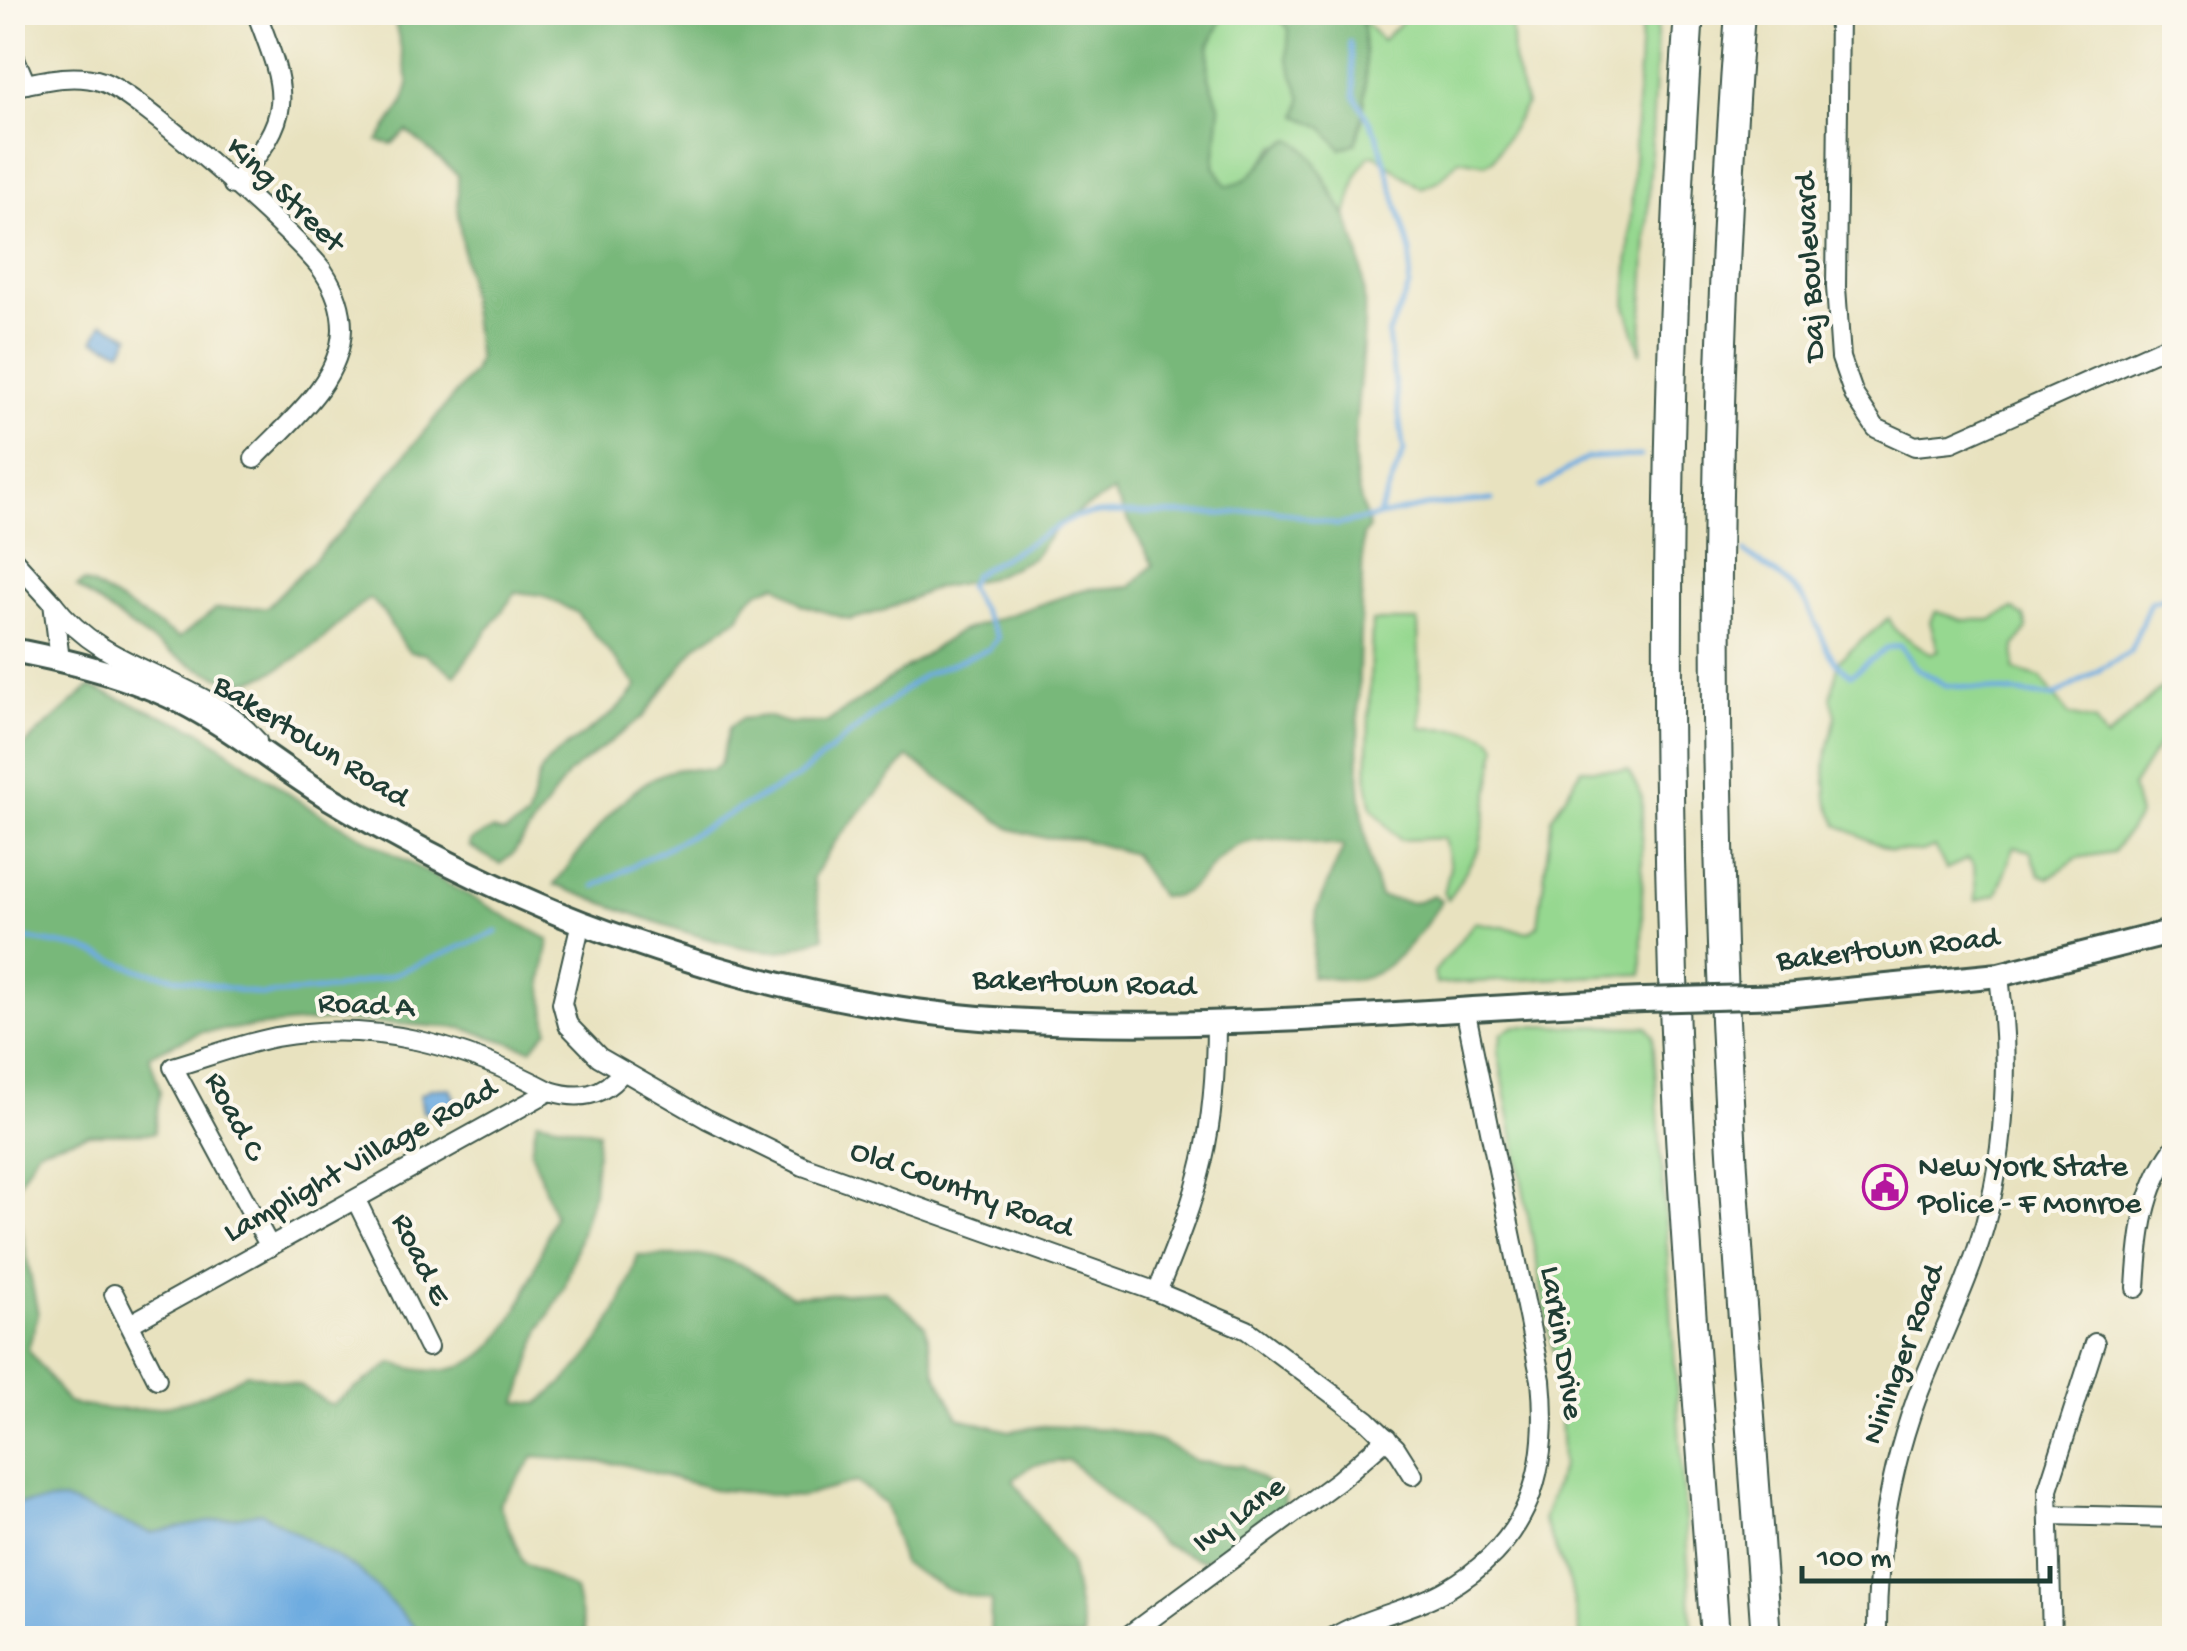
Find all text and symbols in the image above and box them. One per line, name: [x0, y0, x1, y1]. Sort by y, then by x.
street label: King Street: [217, 130, 354, 264]
street label: Daj Boulevard: [1788, 169, 1836, 364]
street label: Bakertown Road: [204, 667, 417, 819]
street label: Bakertown Road: [1774, 920, 2003, 982]
street label: Bakertown Road: [971, 962, 1199, 1008]
street label: Road A: [317, 986, 417, 1029]
street label: Road C: [194, 1066, 273, 1170]
street label: Lamplight Village Road: [218, 1070, 506, 1253]
street label: Old Country Road: [844, 1133, 1080, 1250]
place label: New York State Police - F Monroe: [1917, 1150, 2142, 1225]
public building icon: New York State Police - F Monroe: [1862, 1164, 1908, 1210]
street label: Road E: [381, 1208, 458, 1313]
street label: Nininger Road: [1855, 1258, 1956, 1450]
street label: Larkin Drive: [1529, 1264, 1591, 1423]
street label: Ivy Lane: [1186, 1469, 1294, 1563]
scale bar: [1802, 1521, 2050, 1583]
text: 100 m: [1816, 1543, 1892, 1578]

